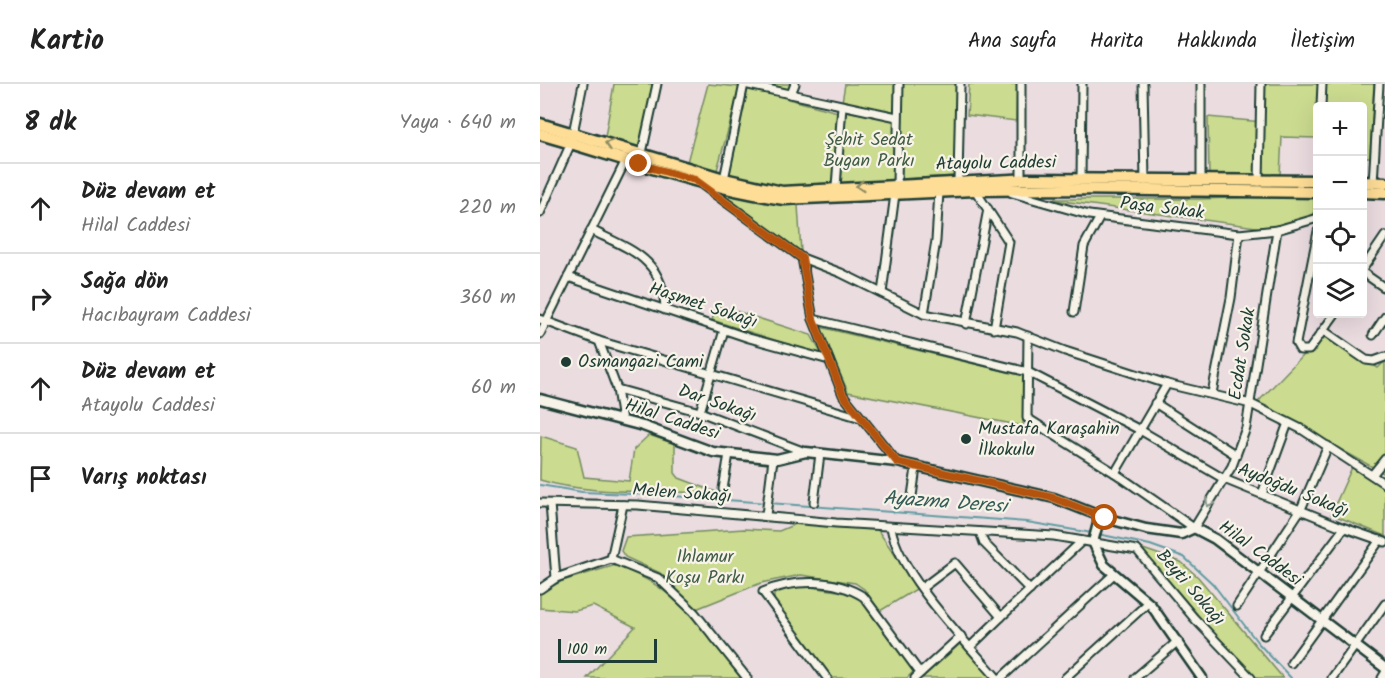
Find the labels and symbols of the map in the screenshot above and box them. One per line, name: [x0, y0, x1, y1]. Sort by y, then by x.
park label: Şehit Sedat Bugan Parkı: [823, 126, 915, 176]
one-way arrow: [604, 139, 615, 151]
street label: Atayolu Caddesi: [936, 148, 1057, 180]
route end: [625, 150, 651, 176]
one-way arrow: [856, 179, 865, 192]
street label: Paşa Sokak: [1118, 189, 1206, 229]
street label: Haşmet Sokağı: [645, 275, 761, 337]
street label: Ecdat Sokak: [1221, 305, 1265, 402]
place label: Osmangazi Cami: [578, 348, 704, 377]
marker: Osmangazi Cami: [559, 355, 573, 369]
street label: Dar Sokağı: [674, 377, 760, 431]
street label: Hilal Caddesi: [621, 391, 724, 449]
place label: Mustafa Karaşahin İlkokulu: [978, 415, 1119, 465]
marker: Mustafa Karaşahin İlkokulu: [959, 432, 973, 446]
street label: Aydoğdu Sokağı: [1233, 456, 1353, 526]
street label: Melen Sokağı: [631, 476, 733, 512]
water label: Ayazma Deresi: [882, 483, 1012, 524]
one-way arrow: [1205, 497, 1216, 508]
route start: [1091, 504, 1117, 530]
street label: Hilal Caddesi: [1212, 513, 1309, 595]
park label: Ihlamur Koşu Parkı: [665, 543, 745, 593]
street label: Beyti Sokağı: [1148, 543, 1232, 633]
scale bar: [558, 636, 657, 664]

